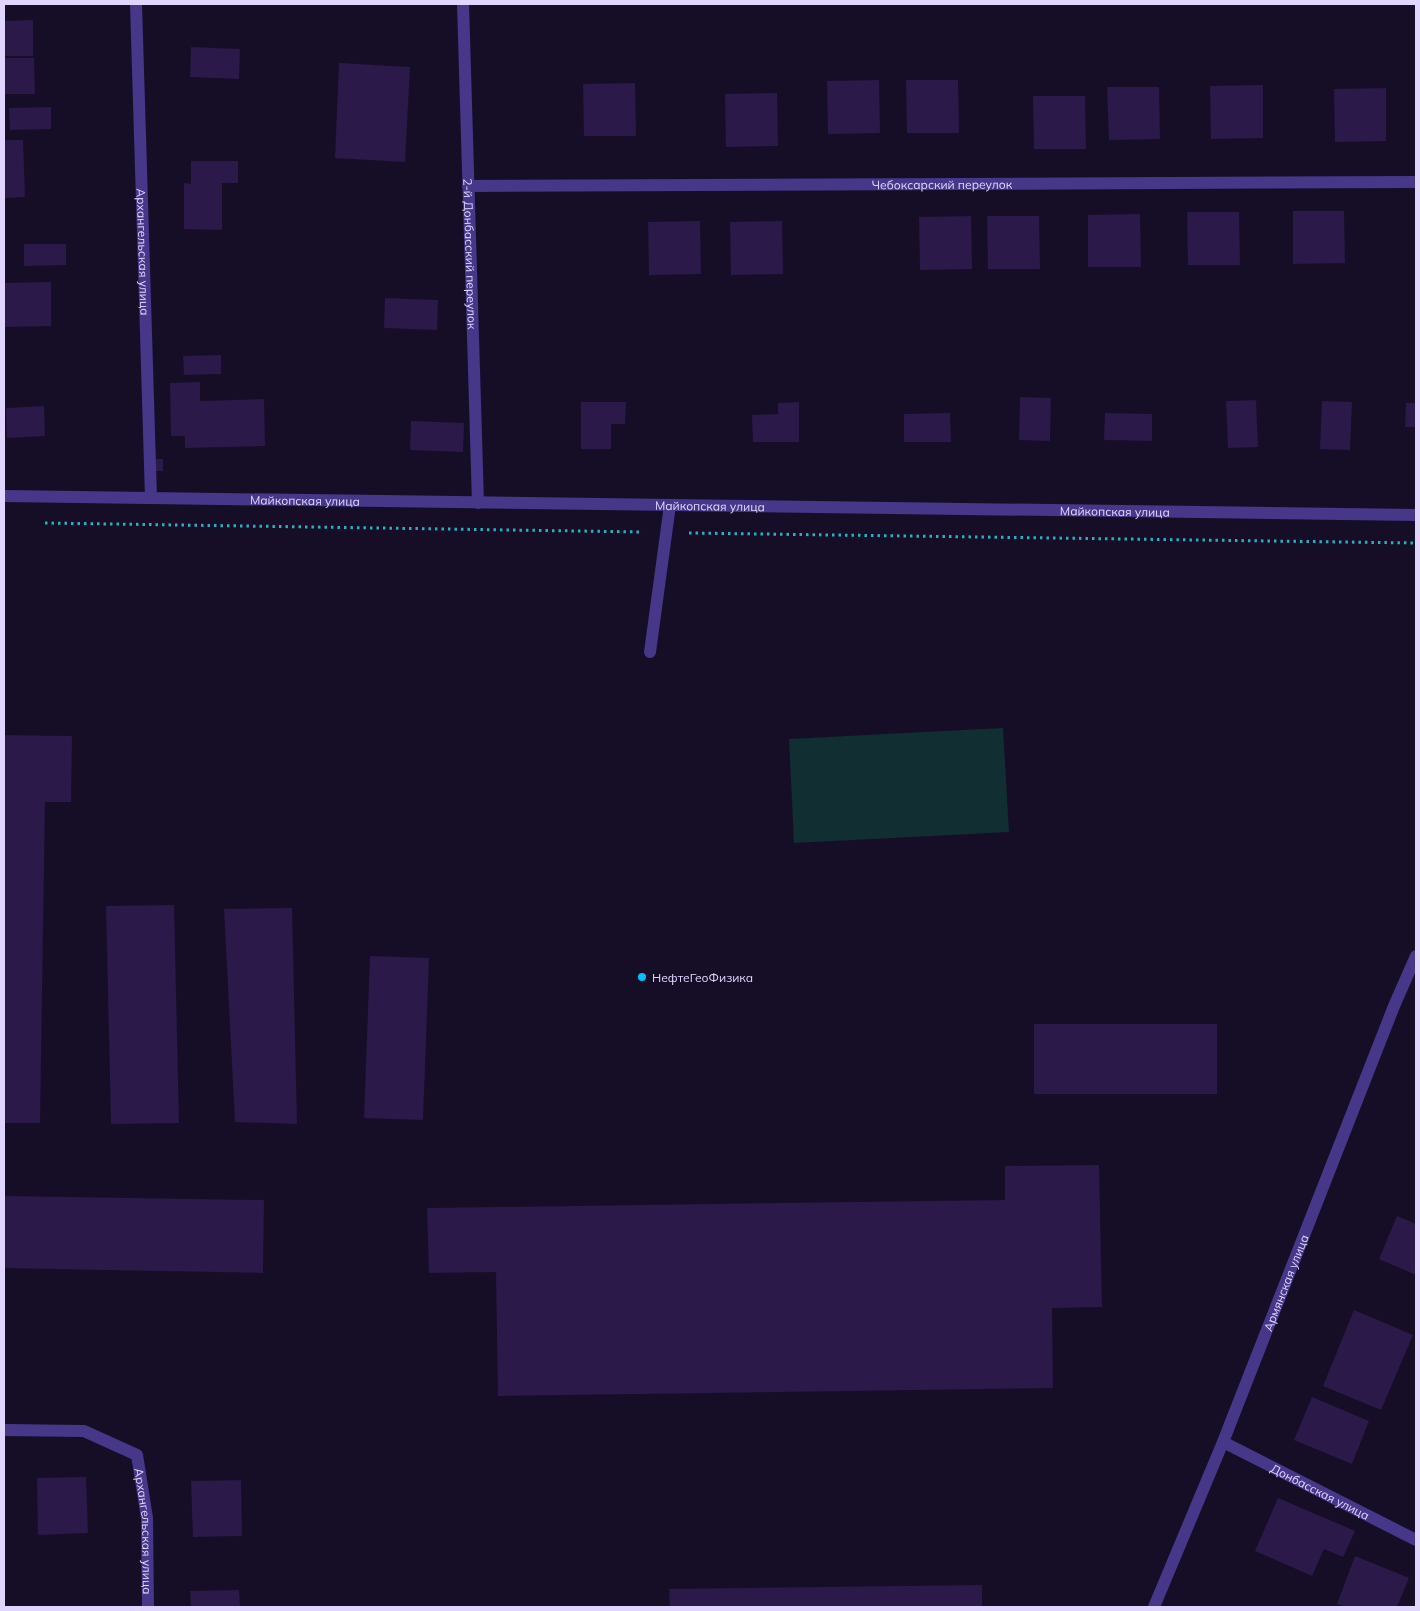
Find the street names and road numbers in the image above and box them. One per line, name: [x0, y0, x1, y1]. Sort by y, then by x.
street label: Чебоксарский переулок: [872, 176, 1013, 192]
street label: 2-й Донбасский переулок: [461, 178, 480, 330]
street label: Архангельская улица: [134, 188, 153, 316]
street label: Майкопская улица: [250, 492, 360, 508]
street label: Майкопская улица: [655, 497, 765, 514]
street label: Майкопская улица: [1060, 503, 1170, 519]
street label: Армянская улица: [1260, 1232, 1311, 1333]
street label: Донбасская улица: [1268, 1460, 1372, 1523]
street label: Архангельская улица: [132, 1467, 155, 1595]

